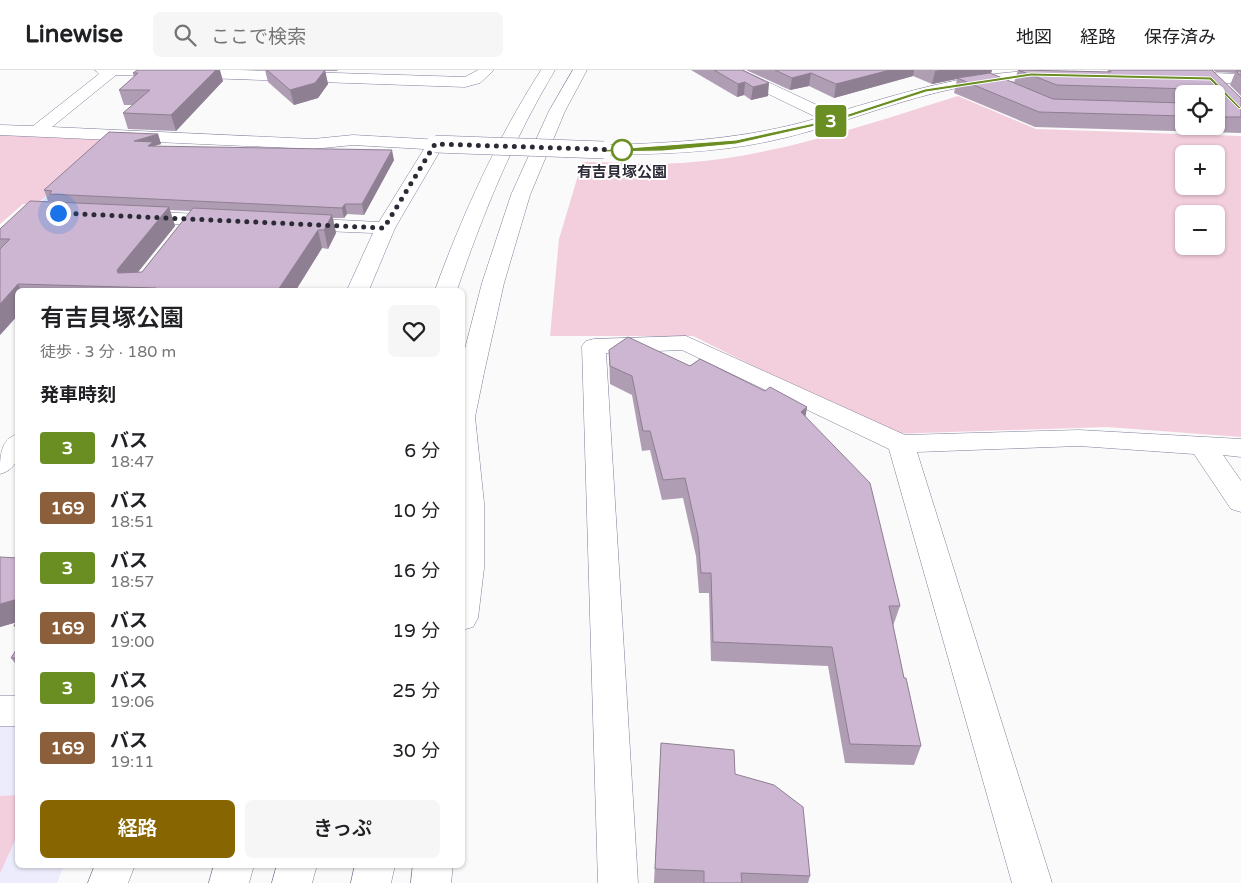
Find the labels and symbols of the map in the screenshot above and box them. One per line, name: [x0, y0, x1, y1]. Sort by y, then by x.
line badge: 3: [815, 105, 847, 137]
marker: 有吉貝塚公園: [611, 139, 633, 161]
place label: 有吉貝塚公園: [577, 163, 667, 181]
your location: [46, 201, 71, 226]

